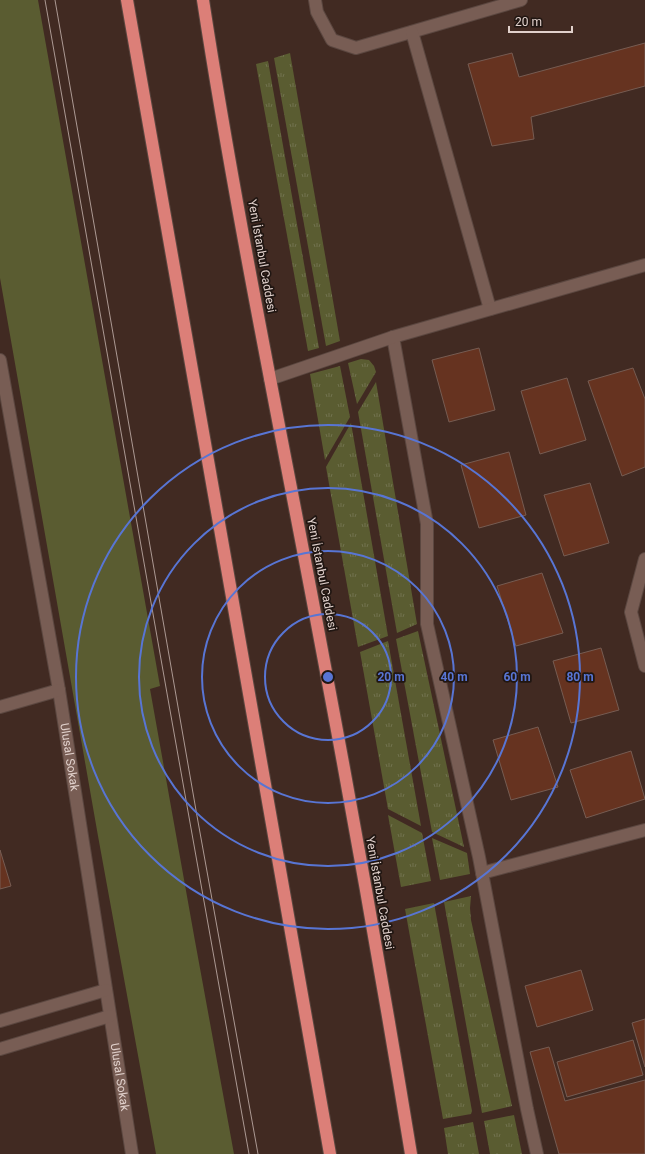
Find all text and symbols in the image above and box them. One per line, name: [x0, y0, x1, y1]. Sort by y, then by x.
scale bar: [509, 8, 572, 34]
text: 20 m: [515, 15, 542, 29]
street label: Yeni İstanbul Caddesi: [245, 198, 280, 314]
street label: Yeni İstanbul Caddesi: [304, 516, 341, 632]
centre of rings: [321, 670, 335, 684]
text: 20 m: [377, 670, 405, 684]
text: 40 m: [440, 670, 468, 684]
text: 60 m: [503, 670, 531, 684]
text: 80 m: [566, 670, 594, 684]
street label: Ulusal Sokak: [57, 722, 82, 793]
street label: Yeni İstanbul Caddesi: [363, 835, 398, 951]
street label: Ulusal Sokak: [108, 1042, 132, 1113]

